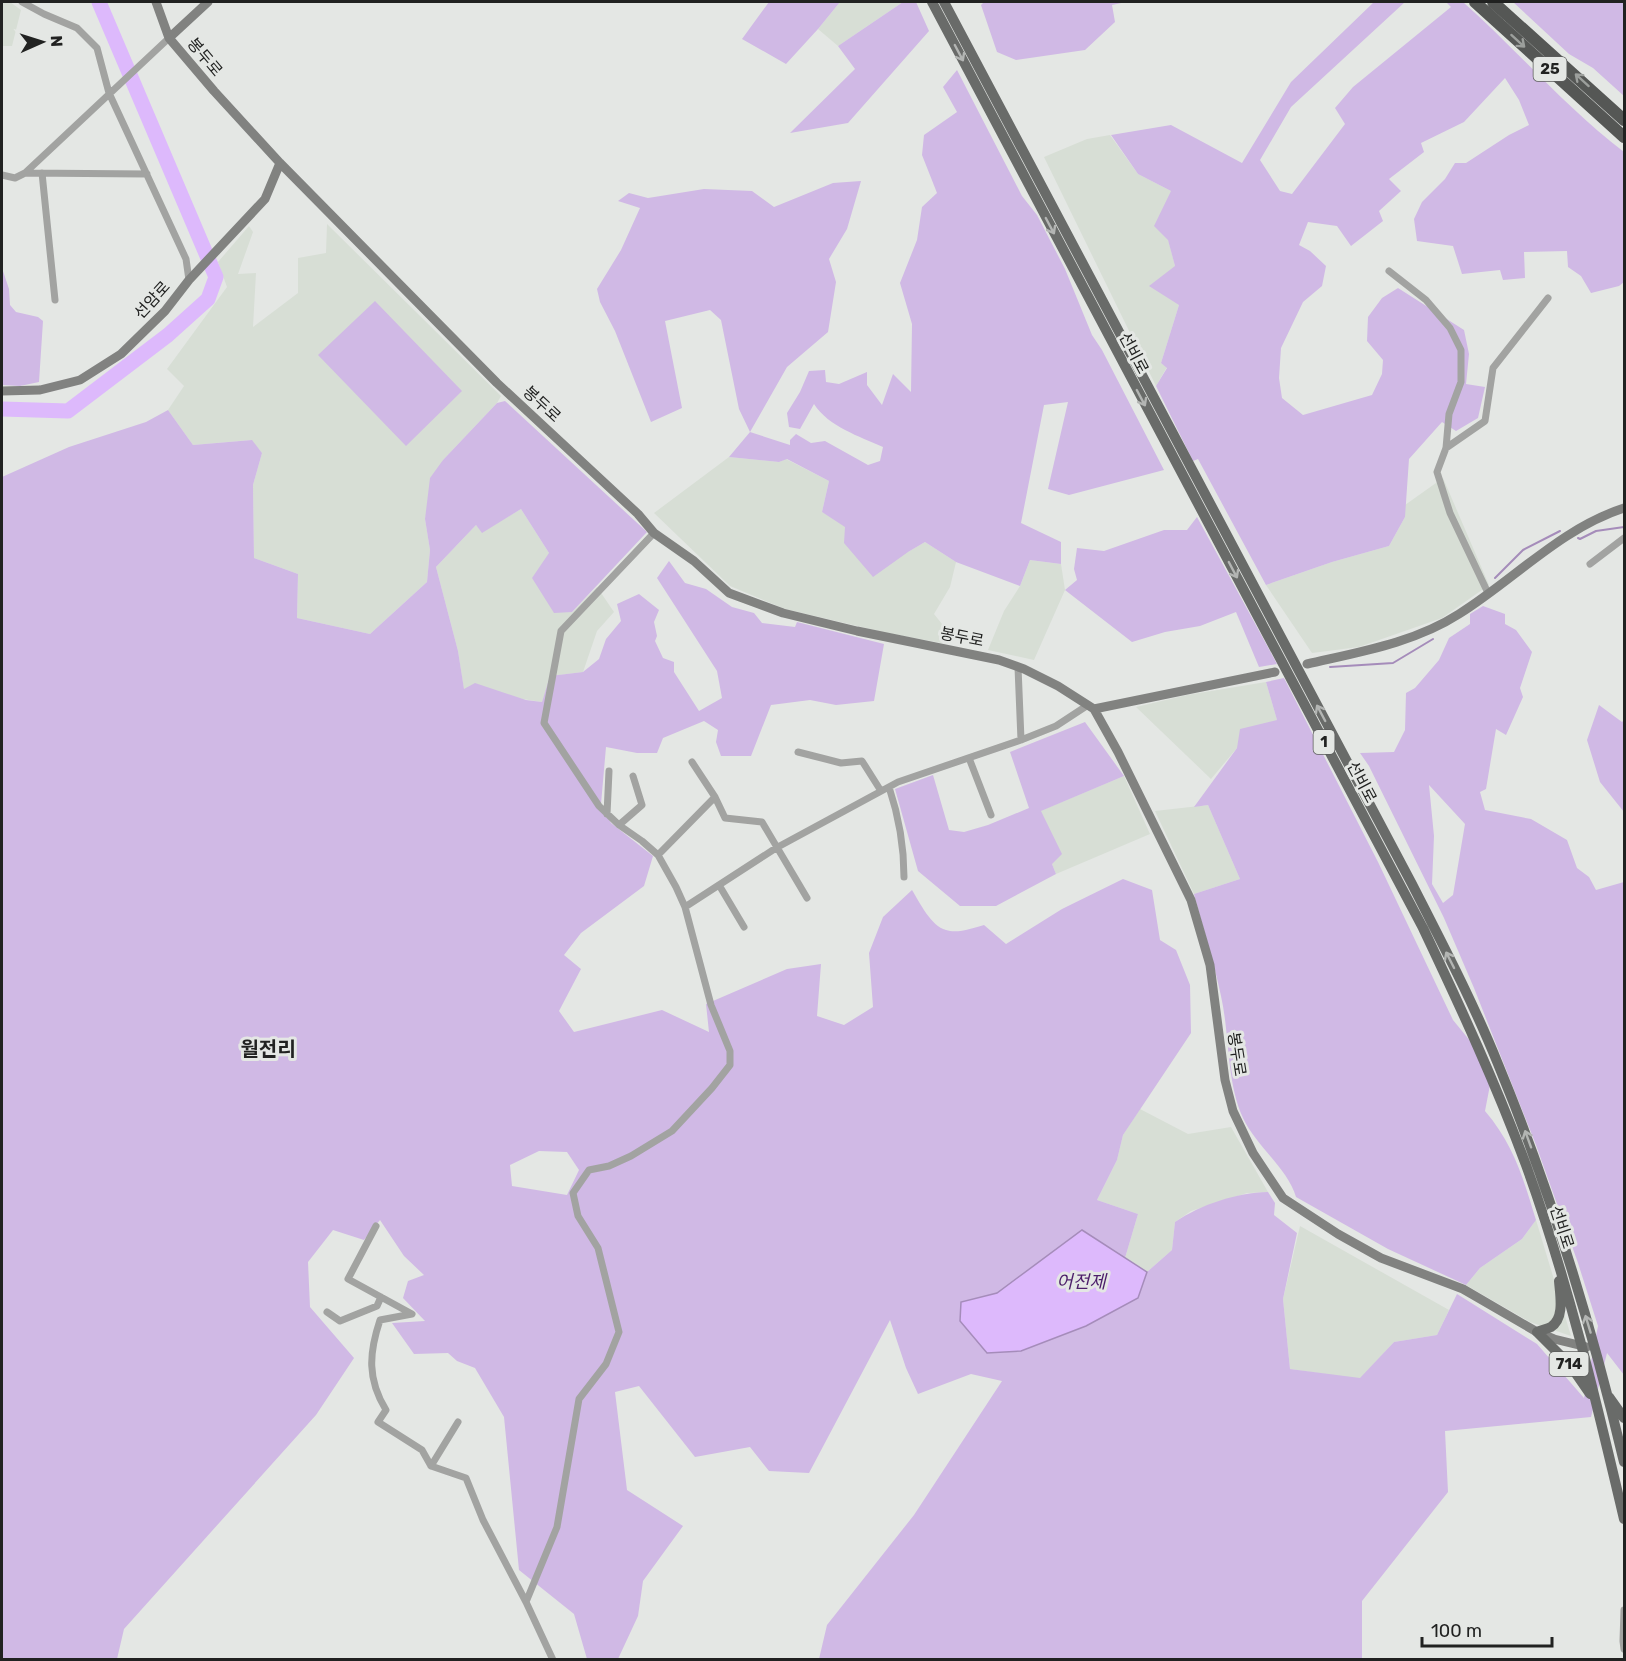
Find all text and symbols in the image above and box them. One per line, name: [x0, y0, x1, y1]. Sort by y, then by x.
north arrow: [12, 12, 72, 72]
street label: 봉두로: [184, 34, 227, 80]
one-way arrow: [1511, 34, 1526, 48]
text: N: [47, 35, 66, 47]
one-way arrow: [954, 44, 965, 62]
road number: 25: [1534, 57, 1566, 81]
one-way arrow: [1575, 73, 1590, 87]
one-way arrow: [1045, 216, 1056, 234]
street label: 선암로: [130, 277, 174, 323]
street label: 선비로: [1115, 329, 1153, 377]
street label: 봉두로: [519, 382, 565, 426]
one-way arrow: [1135, 389, 1147, 406]
one-way arrow: [1227, 561, 1239, 578]
street label: 봉두로: [939, 623, 986, 651]
one-way arrow: [1315, 704, 1326, 722]
road number: 1: [1314, 730, 1334, 754]
street label: 선비로: [1343, 758, 1381, 806]
one-way arrow: [1444, 951, 1456, 969]
street label: 봉두로: [1224, 1031, 1250, 1078]
district label: 월전리: [240, 1037, 296, 1061]
one-way arrow: [1521, 1130, 1532, 1149]
street label: 선비로: [1546, 1203, 1578, 1251]
water label: 어전제: [1056, 1271, 1108, 1293]
one-way arrow: [1582, 1315, 1593, 1334]
road number: 714: [1550, 1352, 1588, 1376]
scale bar: [1422, 1610, 1552, 1648]
text: 100 m: [1431, 1620, 1482, 1642]

